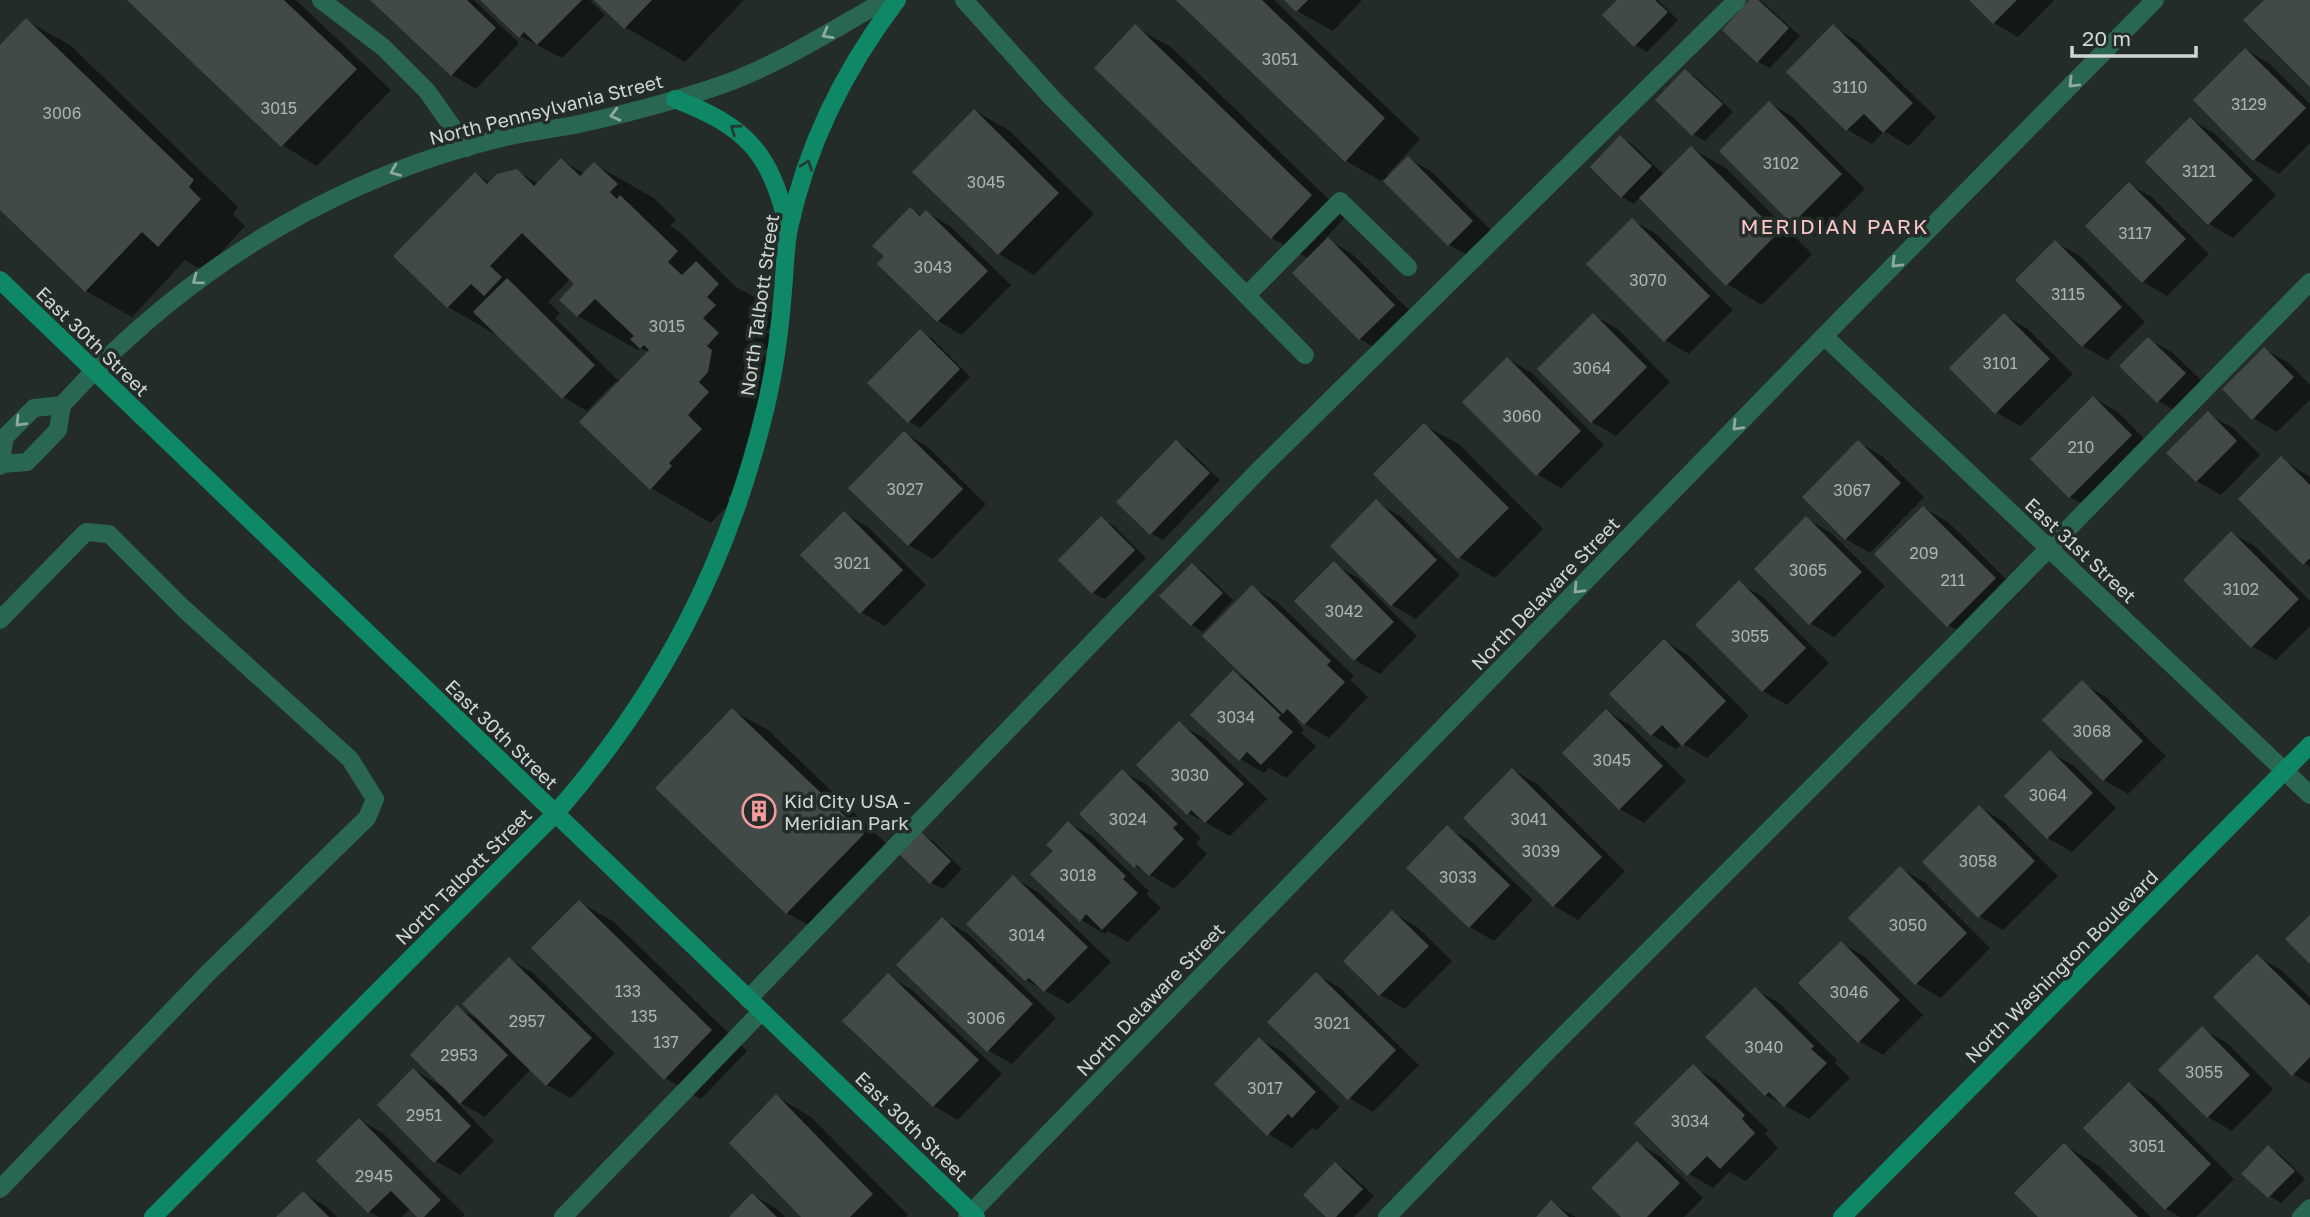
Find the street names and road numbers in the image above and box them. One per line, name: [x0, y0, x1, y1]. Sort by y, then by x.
street label: North Pennsylvania Street: [427, 69, 665, 149]
street label: North Talbott Street: [735, 212, 783, 398]
street label: East 30th Street: [32, 281, 154, 401]
street label: East 31st Street: [2021, 493, 2141, 607]
street label: North Delaware Street: [1466, 512, 1624, 674]
street label: East 30th Street: [441, 674, 563, 794]
street label: North Talbott Street: [390, 803, 536, 949]
street label: North Washington Boulevard: [1960, 865, 2162, 1067]
street label: North Delaware Street: [1071, 918, 1229, 1080]
street label: East 30th Street: [851, 1066, 973, 1186]

